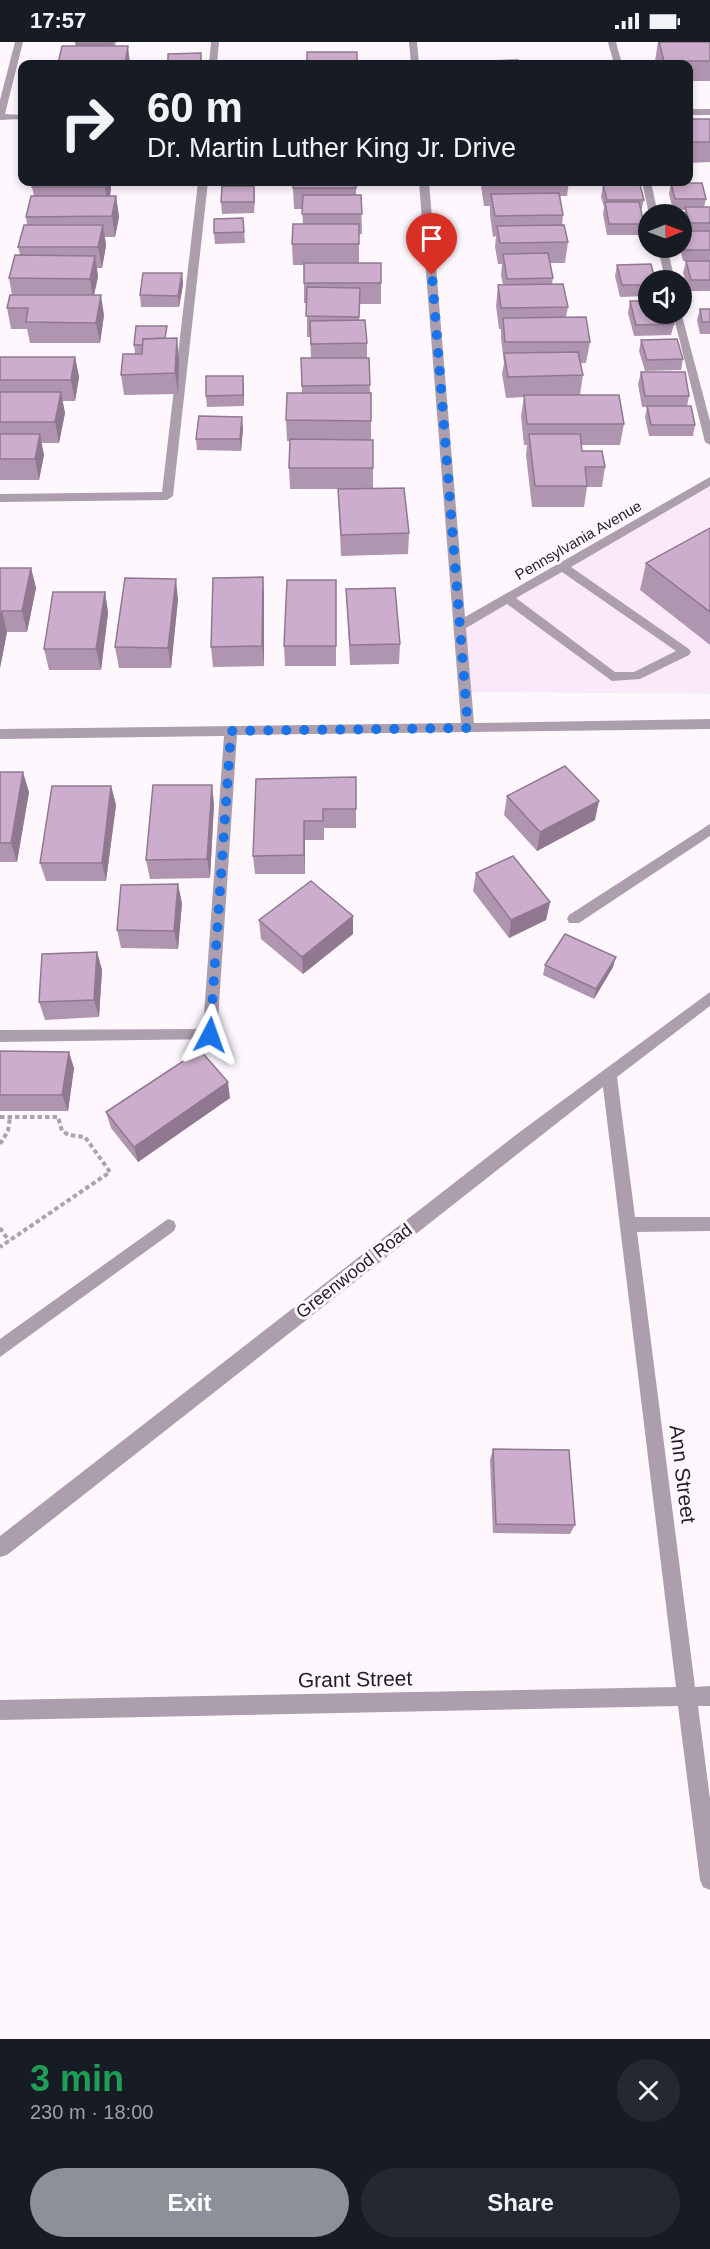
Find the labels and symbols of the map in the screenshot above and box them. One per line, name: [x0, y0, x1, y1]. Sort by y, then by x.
north arrow: [638, 204, 692, 258]
pin: [406, 213, 457, 275]
street label: Pennsylvania Avenue: [512, 497, 644, 583]
position arrow: [178, 1003, 242, 1067]
street label: Greenwood Road: [292, 1220, 416, 1322]
street label: Ann Street: [666, 1423, 700, 1525]
street label: Grant Street: [298, 1667, 413, 1691]

